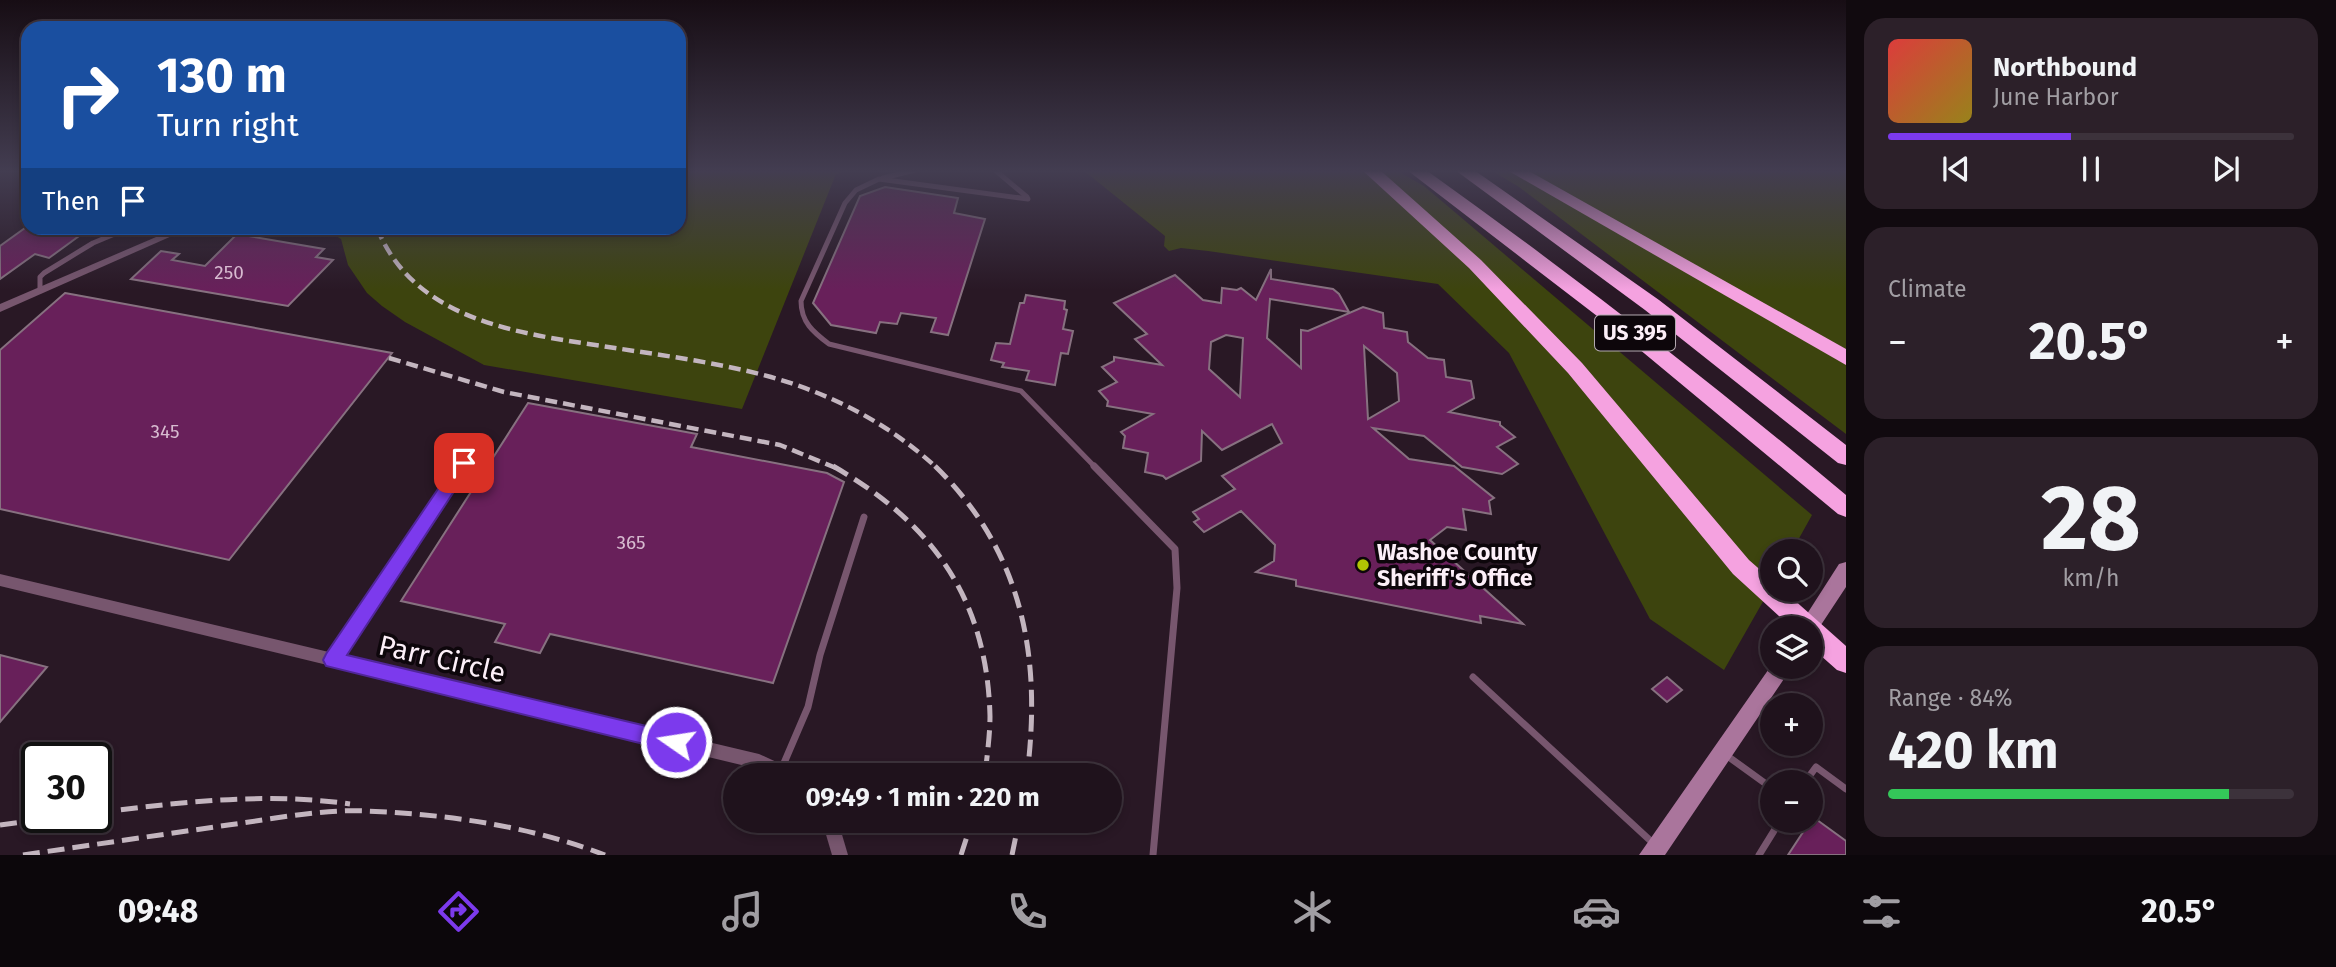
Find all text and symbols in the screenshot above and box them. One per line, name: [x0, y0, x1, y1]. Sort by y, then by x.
text: 130 m: [157, 46, 287, 105]
icon: right: [42, 49, 133, 140]
text: Northbound: [1993, 52, 2137, 83]
text: June Harbor: [1993, 83, 2119, 111]
text: Turn right: [157, 106, 299, 144]
icon: previous: [1937, 150, 1975, 188]
icon: pause: [2072, 150, 2110, 188]
icon: next: [2207, 150, 2245, 188]
icon: arrive: [114, 182, 152, 220]
text: Then: [42, 186, 100, 217]
house number: 250: [214, 261, 244, 284]
text: Climate: [1888, 275, 1967, 303]
text: 20.5°: [2029, 310, 2153, 373]
road number: US 395: [1595, 316, 1675, 350]
text: −: [1888, 319, 1907, 365]
text: +: [2275, 319, 2294, 365]
house number: 345: [151, 420, 179, 443]
pin: [434, 433, 494, 493]
icon: arrive: [445, 444, 483, 482]
text: 28: [2041, 464, 2141, 573]
house number: 365: [616, 531, 646, 554]
place label: Washoe County Sheriff's Office: [1377, 538, 1539, 592]
map controls: [1760, 539, 1823, 833]
button: search: [1760, 539, 1823, 602]
marker: Washoe County Sheriff's Office: [1355, 557, 1371, 573]
text: km/h: [2063, 564, 2119, 592]
button: layers: [1760, 616, 1823, 679]
street label: Parr Circle: [375, 628, 509, 690]
text: Range · 84%: [1888, 684, 2013, 712]
button: +: [1760, 693, 1823, 756]
position arrow: [639, 705, 713, 779]
text: 420 km: [1888, 719, 2059, 782]
speed limit sign: 30: [21, 742, 112, 833]
button: −: [1760, 770, 1823, 833]
text: 09:49 · 1 min · 220 m: [805, 782, 1040, 813]
icon: directions: [434, 887, 483, 936]
icon: music: [718, 887, 767, 936]
icon: phone: [1003, 887, 1052, 936]
icon: climate: [1288, 887, 1337, 936]
icon: car: [1572, 887, 1621, 936]
icon: filters: [1857, 887, 1906, 936]
text: 09:48: [118, 892, 198, 930]
text: 20.5°: [2141, 892, 2218, 930]

